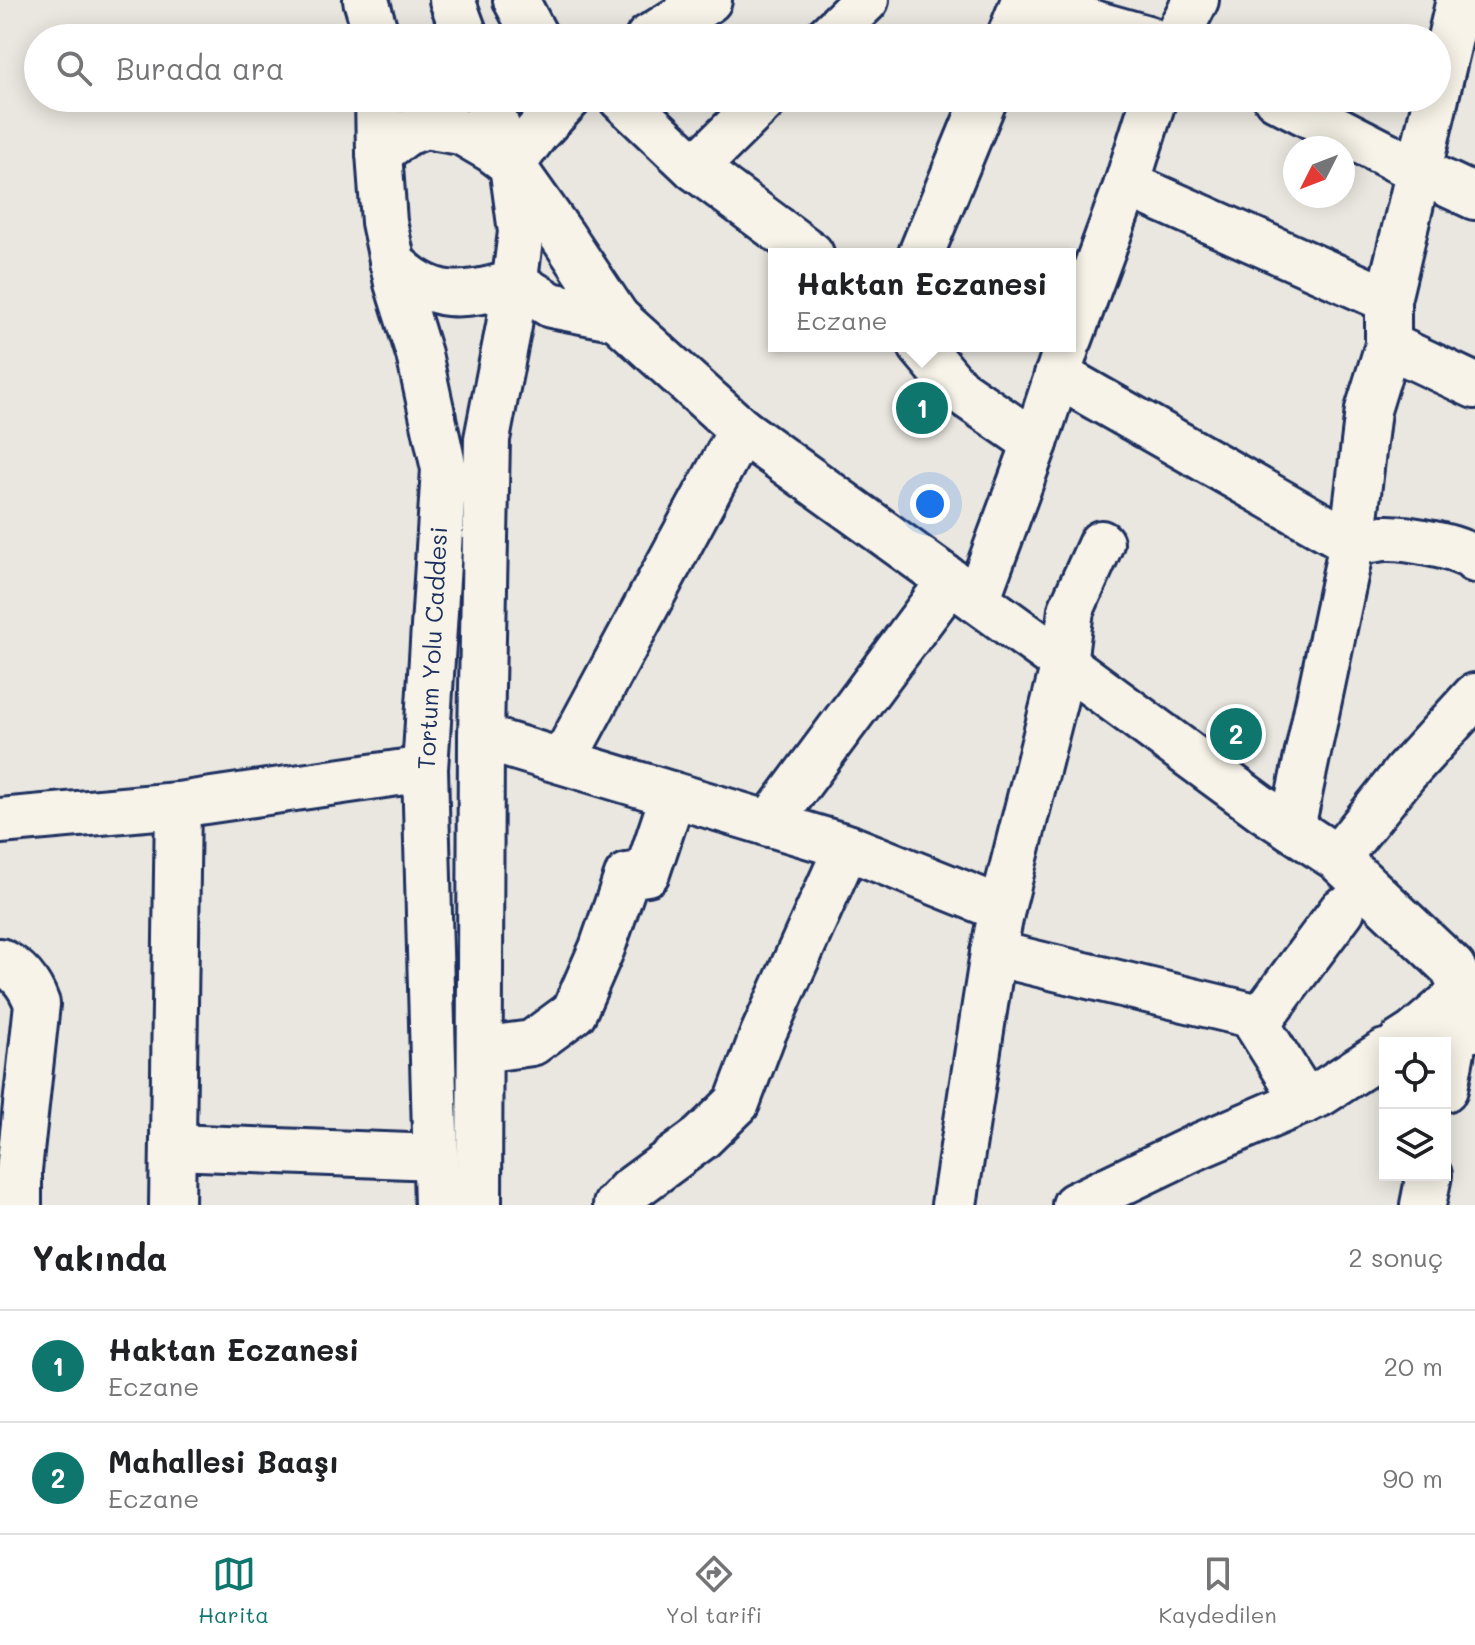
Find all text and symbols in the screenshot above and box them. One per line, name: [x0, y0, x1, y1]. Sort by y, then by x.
search box: [24, 24, 1451, 112]
icon: search: [52, 46, 96, 90]
text: Burada ara: [116, 48, 285, 88]
north arrow: [1283, 136, 1355, 208]
popup: [768, 248, 1076, 352]
text: Haktan Eczanesi: [796, 263, 1048, 303]
text: Eczane: [796, 303, 888, 337]
pin: 1: [896, 378, 948, 438]
your location: [910, 484, 950, 524]
street label: Tortum Yolu Caddesi: [410, 526, 453, 770]
pin: 2: [1210, 704, 1262, 764]
map controls: [1379, 1037, 1451, 1181]
button: locate: [1379, 1037, 1451, 1109]
button: layers: [1379, 1109, 1451, 1181]
text: Yakında: [32, 1235, 167, 1280]
text: 2 sonuç: [1348, 1240, 1443, 1274]
text: Haktan Eczanesi: [108, 1329, 359, 1369]
text: 1: [52, 1349, 64, 1383]
text: 20 m: [1383, 1349, 1443, 1383]
text: Eczane: [108, 1369, 199, 1403]
text: Mahallesi Baaşı: [108, 1441, 339, 1481]
text: 2: [51, 1461, 65, 1495]
text: 90 m: [1383, 1461, 1443, 1495]
text: Eczane: [108, 1481, 199, 1515]
tab: Harita: [198, 1552, 269, 1629]
tab: Yol tarifi: [665, 1552, 762, 1629]
tab: Kaydedilen: [1159, 1552, 1277, 1629]

